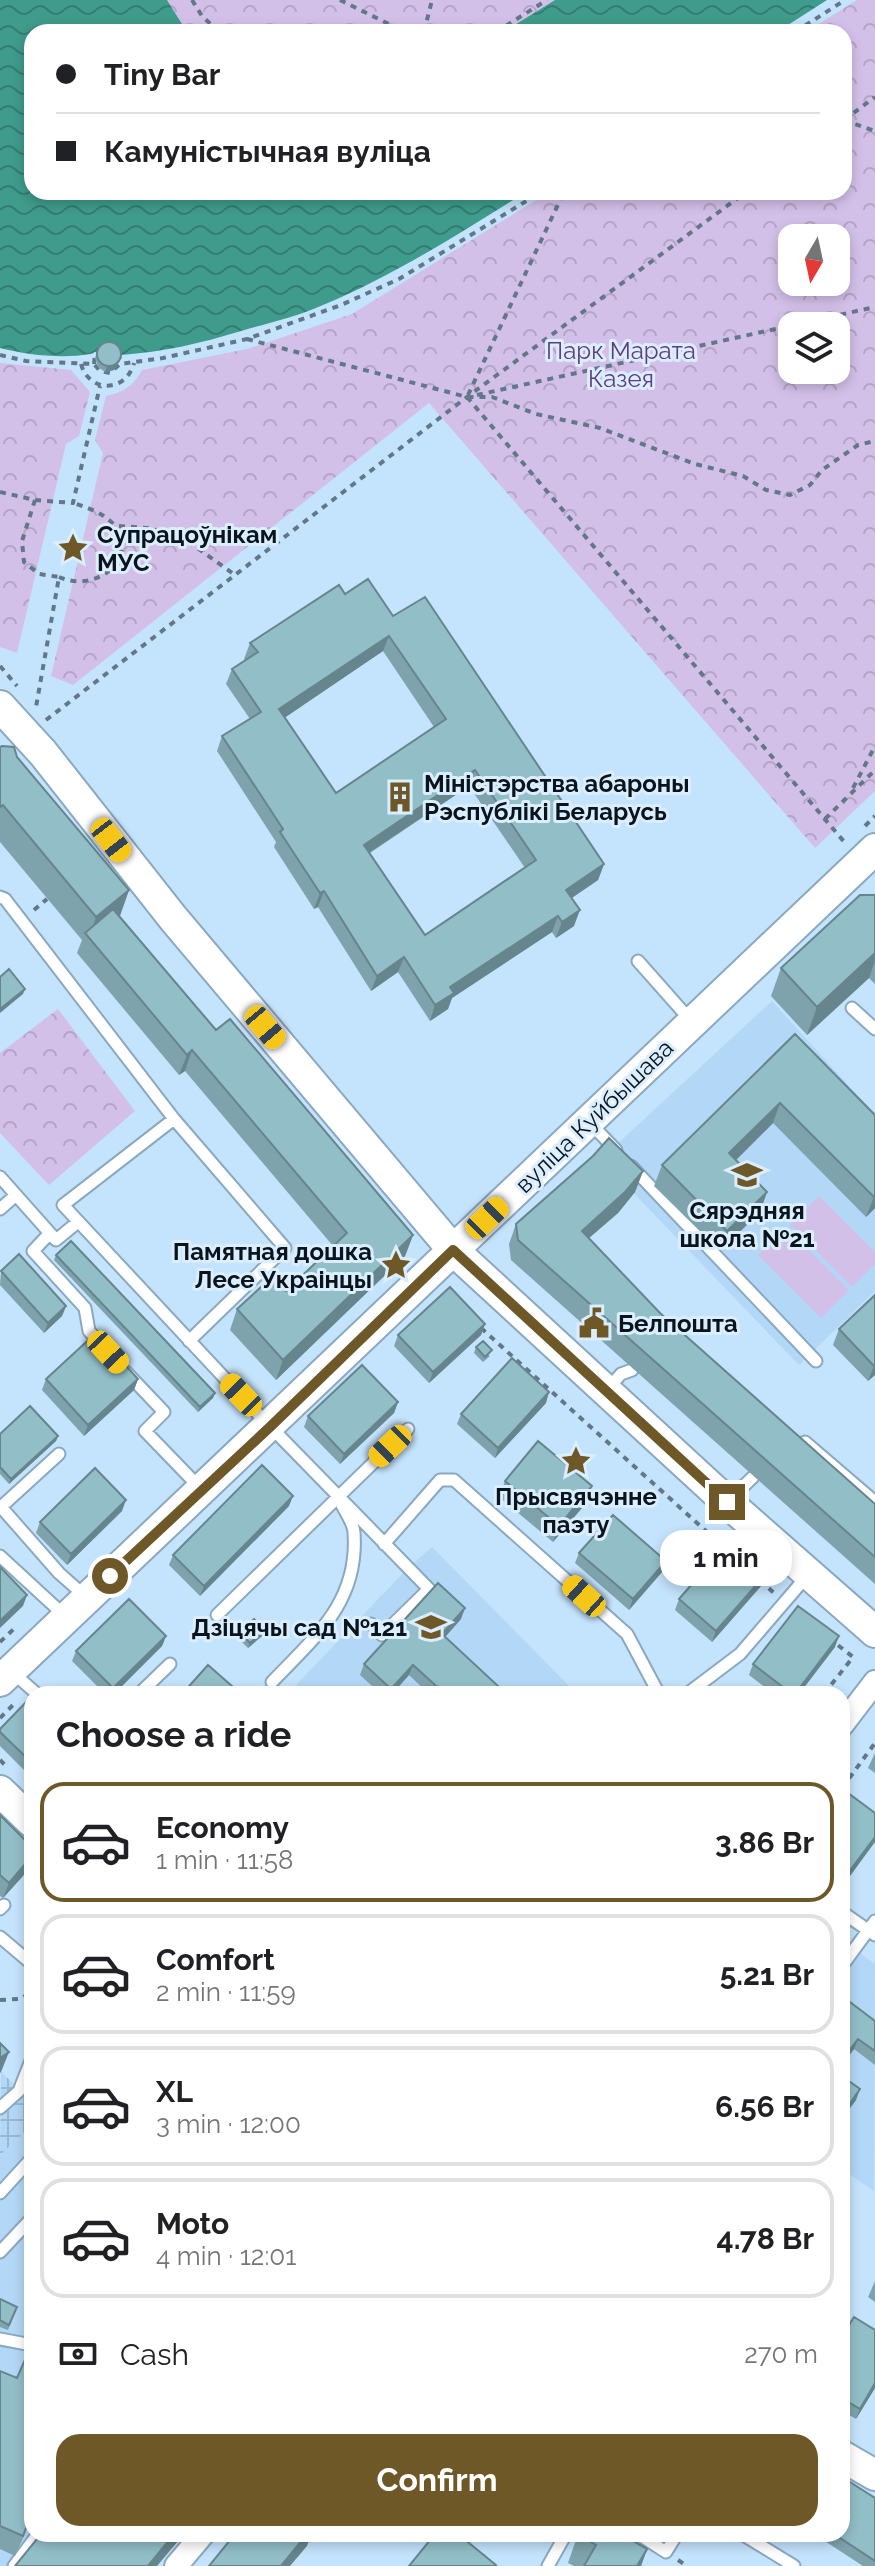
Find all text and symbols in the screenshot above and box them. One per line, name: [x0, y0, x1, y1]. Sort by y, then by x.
text: Tiny Bar: [104, 57, 220, 92]
text: Камуністычная вуліца: [104, 134, 431, 169]
north arrow: [778, 224, 850, 296]
map controls: [778, 224, 850, 384]
button: layers: [778, 312, 850, 384]
park label: Парк Марата Казея: [546, 336, 696, 393]
place label: Супрацоўнікам МУС: [97, 520, 277, 577]
place icon: Супрацоўнікам МУС: [56, 531, 90, 565]
place label: Міністэрства абароны Рэспублікі Беларусь: [424, 769, 689, 826]
building icon: Міністэрства абароны Рэспублікі Беларусь: [383, 780, 417, 814]
car: [87, 814, 135, 866]
car: [240, 1001, 290, 1053]
street label: вуліца Куйбышава: [509, 1033, 679, 1199]
school or university icon: Сярэдняя школа №21: [730, 1158, 764, 1192]
car: [461, 1193, 513, 1243]
place label: Сярэдняя школа №21: [679, 1196, 815, 1253]
place label: Памятная дошка Лесе Украінцы: [173, 1237, 372, 1294]
place icon: Памятная дошка Лесе Украінцы: [379, 1248, 413, 1282]
public building icon: Белпошта: [577, 1306, 611, 1340]
place label: Белпошта: [618, 1309, 738, 1338]
car: [83, 1326, 133, 1378]
car: [216, 1369, 266, 1421]
car: [364, 1421, 416, 1471]
place icon: Прысвячэнне паэту: [559, 1444, 593, 1478]
place label: Прысвячэнне паэту: [495, 1482, 657, 1539]
route end: [709, 1484, 745, 1520]
callout: 1 min: [661, 1530, 793, 1586]
text: 1 min: [693, 1543, 759, 1573]
route start: [92, 1558, 128, 1594]
car: [558, 1571, 610, 1621]
school or university icon: Дзіцячы сад №121: [414, 1610, 448, 1644]
place label: Дзіцячы сад №121: [191, 1613, 407, 1642]
text: Choose a ride: [56, 1713, 291, 1755]
icon: car: [60, 1806, 132, 1878]
text: Economy: [156, 1810, 289, 1845]
text: 3.86 Br: [715, 1825, 814, 1860]
text: 1 min · 11:58: [156, 1845, 293, 1875]
icon: car: [60, 1938, 132, 2010]
text: Comfort: [156, 1942, 275, 1977]
text: 5.21 Br: [720, 1957, 814, 1992]
text: 2 min · 11:59: [156, 1977, 296, 2007]
icon: car: [60, 2070, 132, 2142]
text: XL: [156, 2074, 193, 2109]
text: 6.56 Br: [715, 2089, 814, 2124]
text: 3 min · 12:00: [156, 2109, 301, 2139]
icon: car: [60, 2202, 132, 2274]
text: Moto: [156, 2206, 229, 2241]
text: 4.78 Br: [717, 2221, 814, 2256]
text: 4 min · 12:01: [156, 2241, 296, 2271]
icon: cash: [56, 2332, 100, 2376]
text: Cash: [120, 2337, 189, 2372]
text: 270 m: [744, 2339, 818, 2369]
button: Confirm: [56, 2434, 818, 2526]

